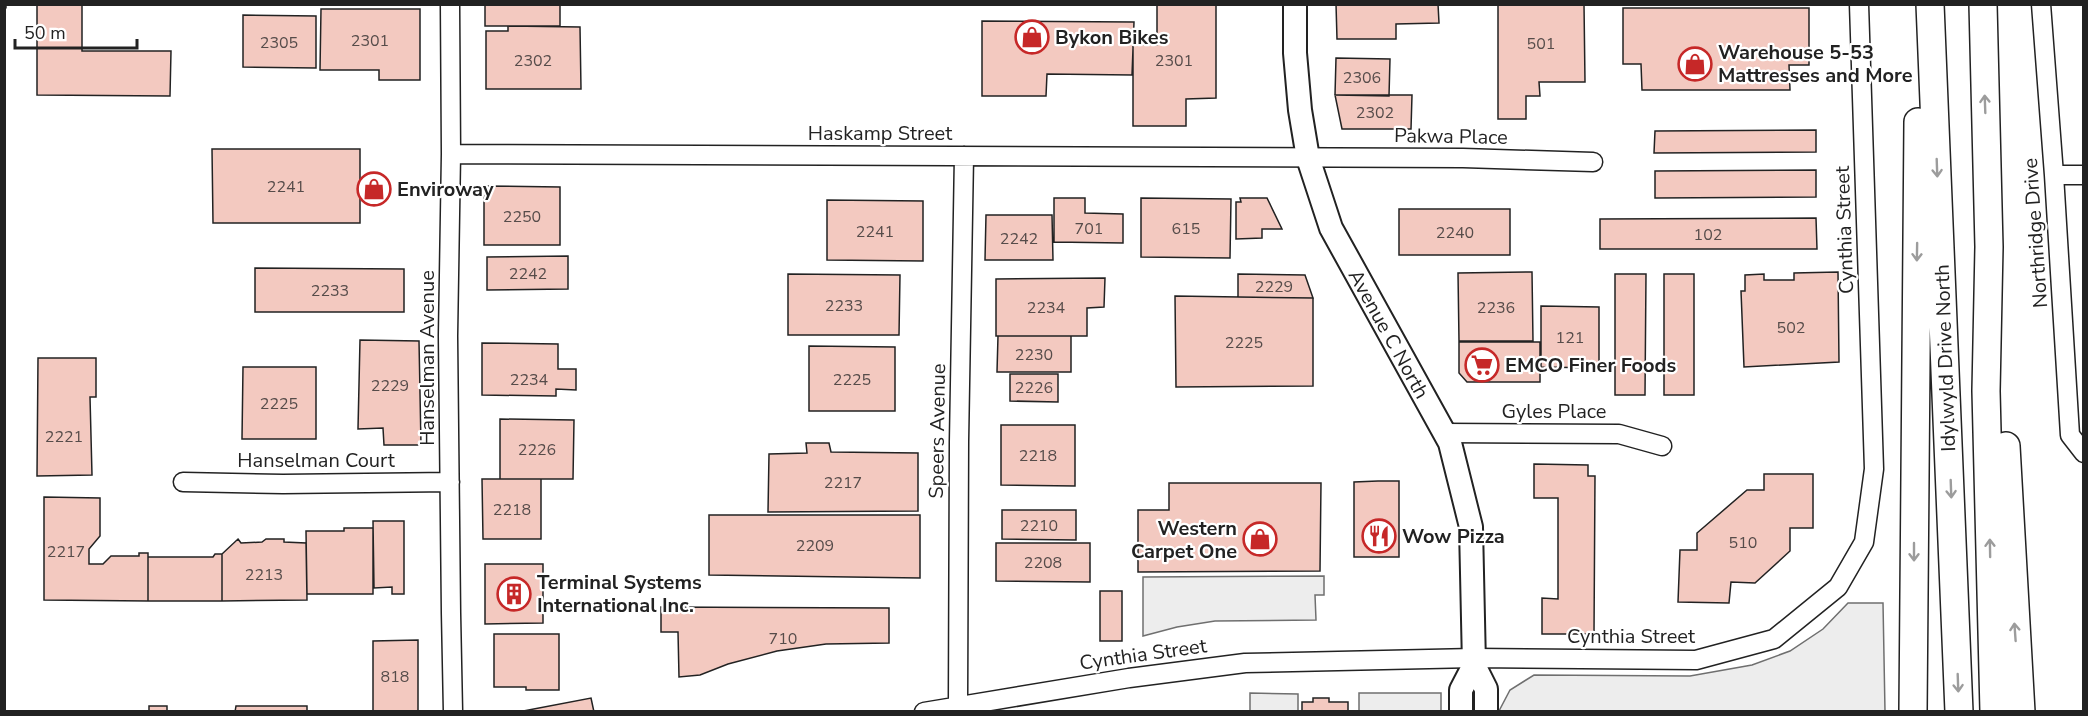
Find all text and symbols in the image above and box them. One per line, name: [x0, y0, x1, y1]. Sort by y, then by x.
scale bar: [15, 12, 136, 50]
shop icon: Bykon Bikes: [1014, 19, 1050, 55]
text: 50 m: [24, 21, 66, 45]
place label: Bykon Bikes: [1055, 24, 1169, 51]
house number: 2301: [351, 30, 389, 52]
house number: 2305: [260, 32, 298, 54]
house number: 501: [1527, 33, 1555, 55]
place label: Warehouse 5-53 Mattresses and More: [1718, 39, 1913, 89]
shop icon: Warehouse 5-53 Mattresses and More: [1677, 46, 1713, 82]
house number: 2302: [514, 50, 552, 72]
house number: 2301: [1155, 50, 1193, 72]
house number: 2306: [1343, 67, 1381, 89]
one-way arrow: [1980, 95, 1991, 115]
house number: 2302: [1356, 102, 1394, 124]
street label: Haskamp Street: [808, 120, 953, 147]
street label: Pakwa Place: [1394, 122, 1508, 151]
one-way arrow: [1932, 157, 1943, 177]
street label: Northridge Drive: [2017, 157, 2054, 309]
street label: Cynthia Street: [1829, 165, 1860, 294]
shop icon: Enviroway: [356, 171, 392, 207]
house number: 2241: [267, 176, 305, 198]
place label: Enviroway: [397, 176, 494, 203]
house number: 2250: [503, 206, 541, 228]
house number: 701: [1075, 218, 1103, 240]
house number: 615: [1172, 218, 1200, 240]
house number: 2241: [856, 221, 894, 243]
house number: 2240: [1436, 222, 1474, 244]
house number: 102: [1694, 224, 1722, 246]
house number: 2242: [1000, 228, 1038, 250]
one-way arrow: [1911, 241, 1923, 261]
house number: 2242: [509, 263, 547, 285]
street label: Idylwyld Drive North: [1929, 264, 1962, 452]
street label: Avenue C North: [1342, 265, 1435, 404]
street label: Hanselman Avenue: [414, 270, 441, 446]
house number: 2229: [1255, 276, 1293, 298]
house number: 2233: [311, 280, 349, 302]
house number: 2233: [825, 295, 863, 317]
house number: 2234: [1027, 297, 1066, 319]
house number: 2236: [1477, 297, 1515, 319]
house number: 502: [1777, 317, 1805, 339]
house number: 121: [1556, 327, 1584, 349]
house number: 2225: [1225, 332, 1263, 354]
house number: 2230: [1015, 344, 1053, 366]
supermarket icon: EMCO Finer Foods: [1464, 347, 1500, 383]
place label: EMCO Finer Foods: [1505, 352, 1677, 379]
street label: Speers Avenue: [923, 363, 952, 499]
house number: 2234: [510, 369, 549, 391]
house number: 2225: [833, 369, 871, 391]
house number: 2229: [371, 375, 409, 397]
house number: 2226: [1015, 377, 1053, 399]
house number: 2225: [260, 393, 298, 415]
street label: Gyles Place: [1502, 398, 1606, 425]
house number: 2221: [45, 426, 83, 448]
house number: 2226: [518, 439, 556, 461]
house number: 2218: [1019, 445, 1057, 467]
street label: Hanselman Court: [237, 447, 396, 474]
house number: 2217: [824, 472, 862, 494]
one-way arrow: [1945, 478, 1956, 498]
house number: 2218: [493, 499, 531, 521]
house number: 2210: [1020, 515, 1058, 537]
place label: Western Carpet One: [1131, 515, 1237, 565]
restaurant icon: Wow Pizza: [1361, 518, 1397, 554]
shop icon: Western Carpet One: [1242, 521, 1278, 557]
place label: Wow Pizza: [1402, 523, 1505, 550]
house number: 510: [1729, 532, 1757, 554]
house number: 2209: [796, 535, 834, 557]
one-way arrow: [1984, 539, 1996, 559]
house number: 2217: [47, 541, 85, 563]
one-way arrow: [1908, 541, 1920, 561]
house number: 2208: [1024, 552, 1062, 574]
house number: 2213: [245, 564, 283, 586]
place label: Terminal Systems International Inc.: [537, 569, 702, 619]
building icon: Terminal Systems International Inc.: [496, 576, 532, 612]
street label: Cynthia Street: [1567, 623, 1696, 650]
one-way arrow: [2010, 623, 2021, 643]
house number: 710: [769, 628, 797, 650]
street label: Cynthia Street: [1078, 632, 1209, 677]
house number: 818: [381, 666, 409, 688]
one-way arrow: [1953, 673, 1964, 693]

